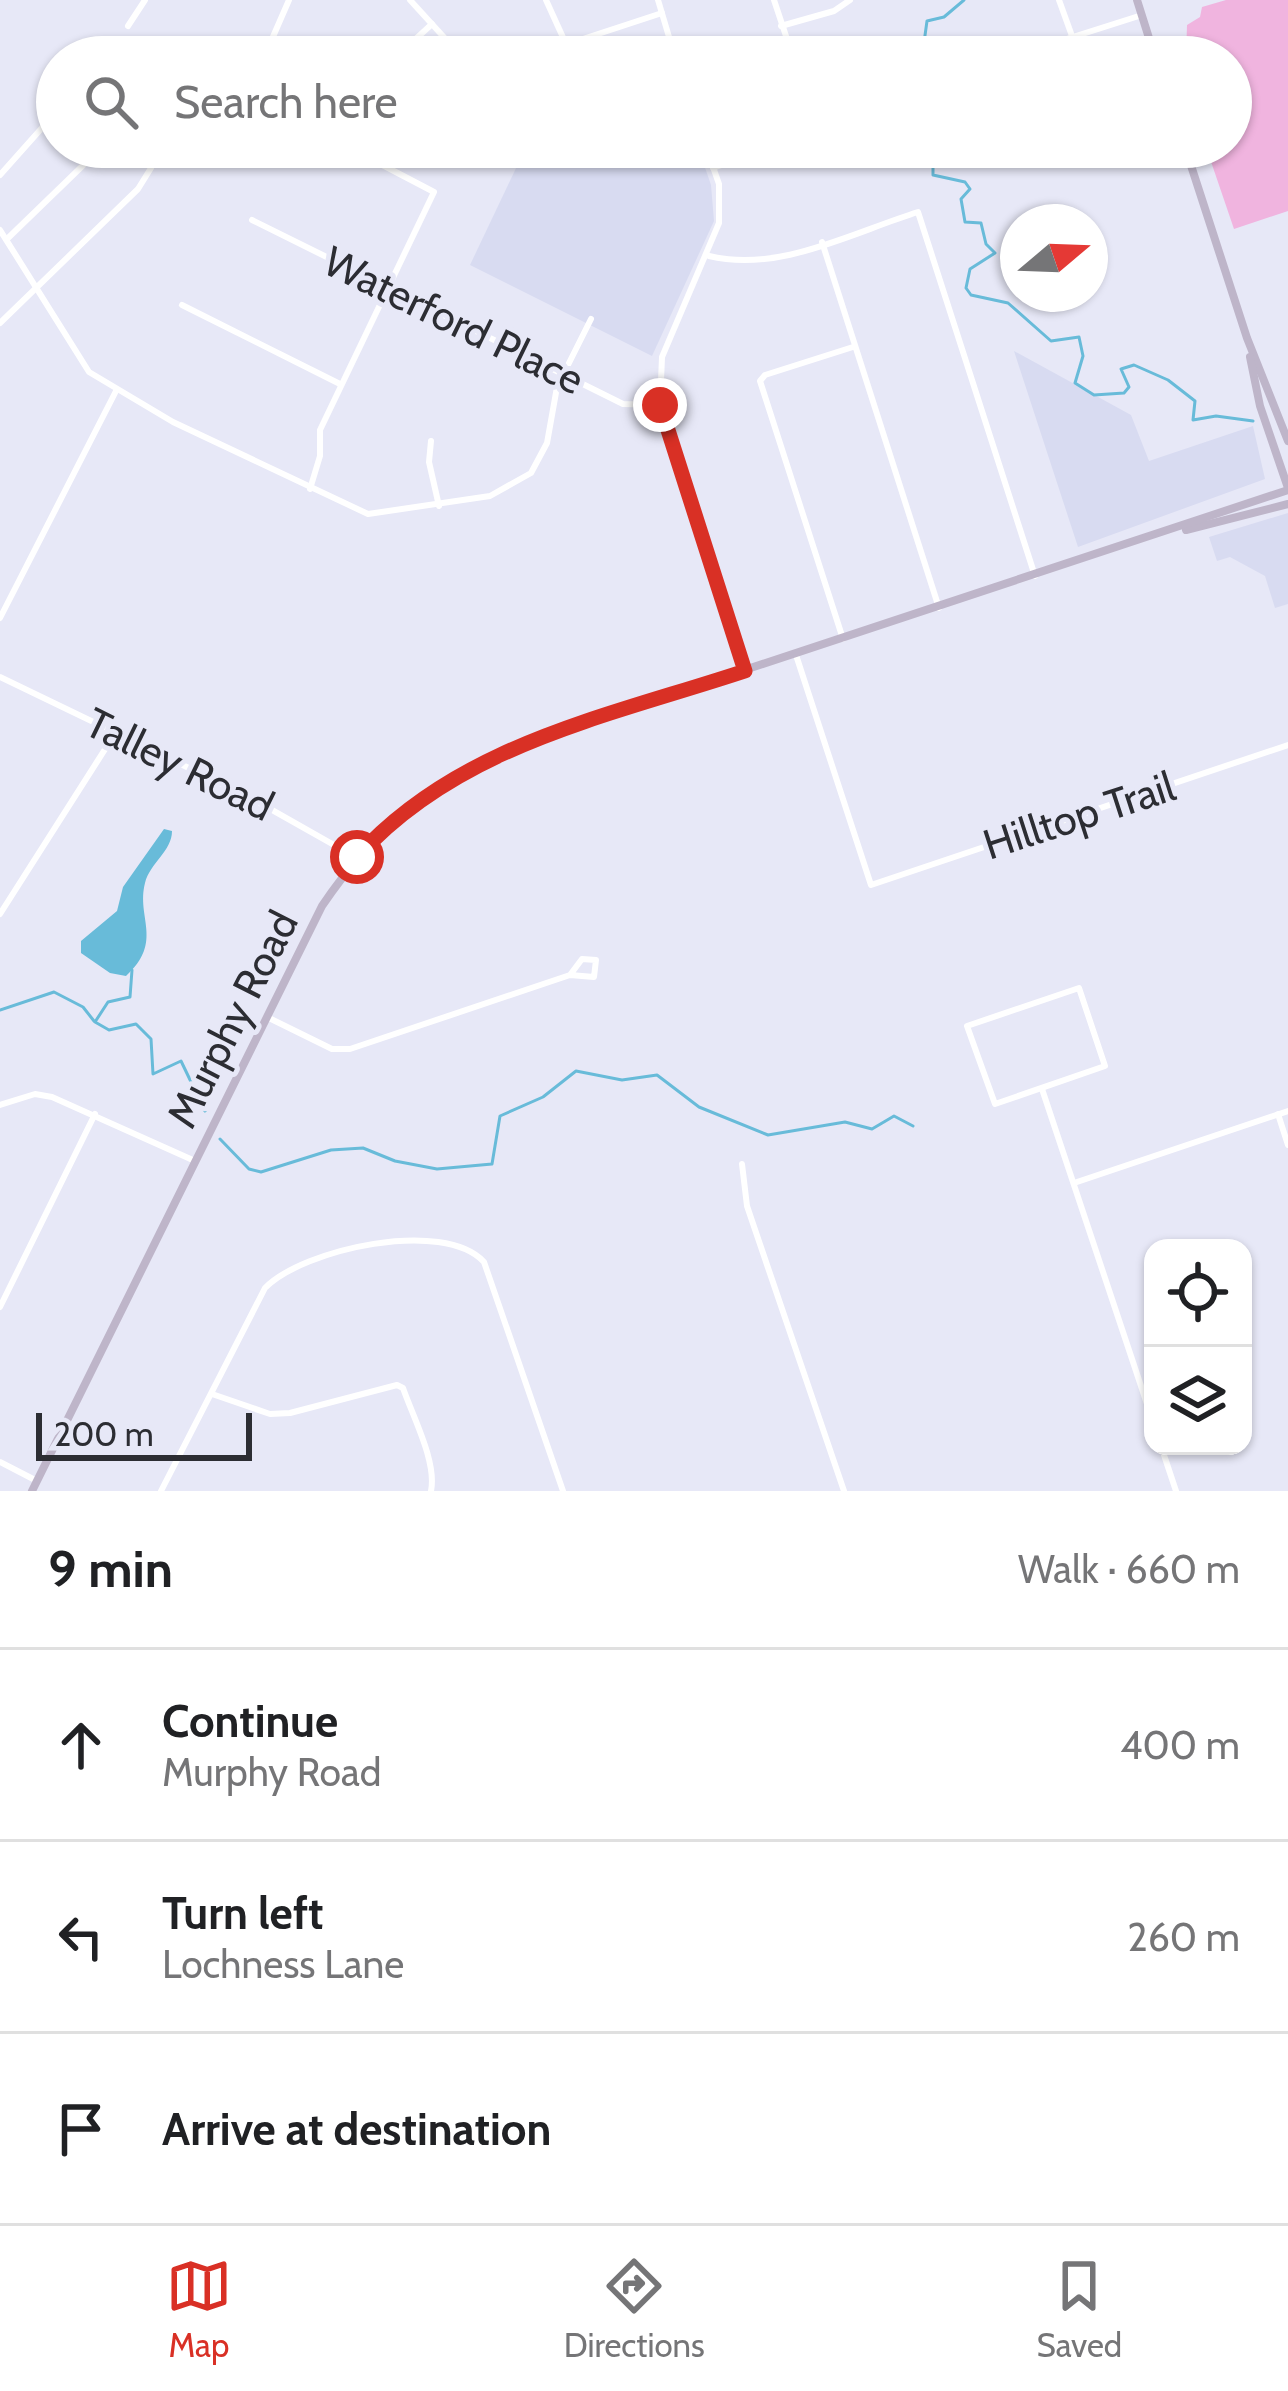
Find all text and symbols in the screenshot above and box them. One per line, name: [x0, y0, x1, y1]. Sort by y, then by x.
search box: [36, 36, 1252, 168]
icon: search: [78, 69, 144, 135]
text: Search here: [174, 75, 398, 129]
north arrow: [1000, 204, 1108, 312]
street label: Waterford Place: [316, 235, 592, 405]
route end: [633, 378, 687, 432]
street label: Talley Road: [78, 696, 282, 832]
street label: Hilltop Trail: [977, 760, 1181, 870]
route start: [330, 830, 384, 884]
street label: Murphy Road: [155, 902, 309, 1136]
map controls: [1144, 1239, 1252, 1455]
button: locate: [1144, 1239, 1252, 1347]
button: layers: [1144, 1347, 1252, 1455]
scale bar: [36, 1407, 252, 1460]
text: 200 m: [54, 1414, 154, 1454]
text: 9 min: [48, 1538, 173, 1600]
text: Walk · 660 m: [1018, 1545, 1240, 1593]
text: Continue: [162, 1694, 338, 1748]
icon: ahead: [48, 1712, 114, 1778]
text: 400 m: [1120, 1721, 1240, 1769]
text: Murphy Road: [162, 1748, 381, 1796]
text: Turn left: [162, 1886, 324, 1940]
icon: left: [48, 1904, 114, 1970]
text: 260 m: [1127, 1913, 1240, 1961]
text: Lochness Lane: [162, 1940, 404, 1988]
icon: arrive: [48, 2096, 114, 2162]
text: Arrive at destination: [162, 2102, 551, 2156]
tab: Map: [166, 2253, 232, 2365]
tab: Directions: [564, 2253, 705, 2365]
tab: Saved: [1036, 2253, 1122, 2365]

